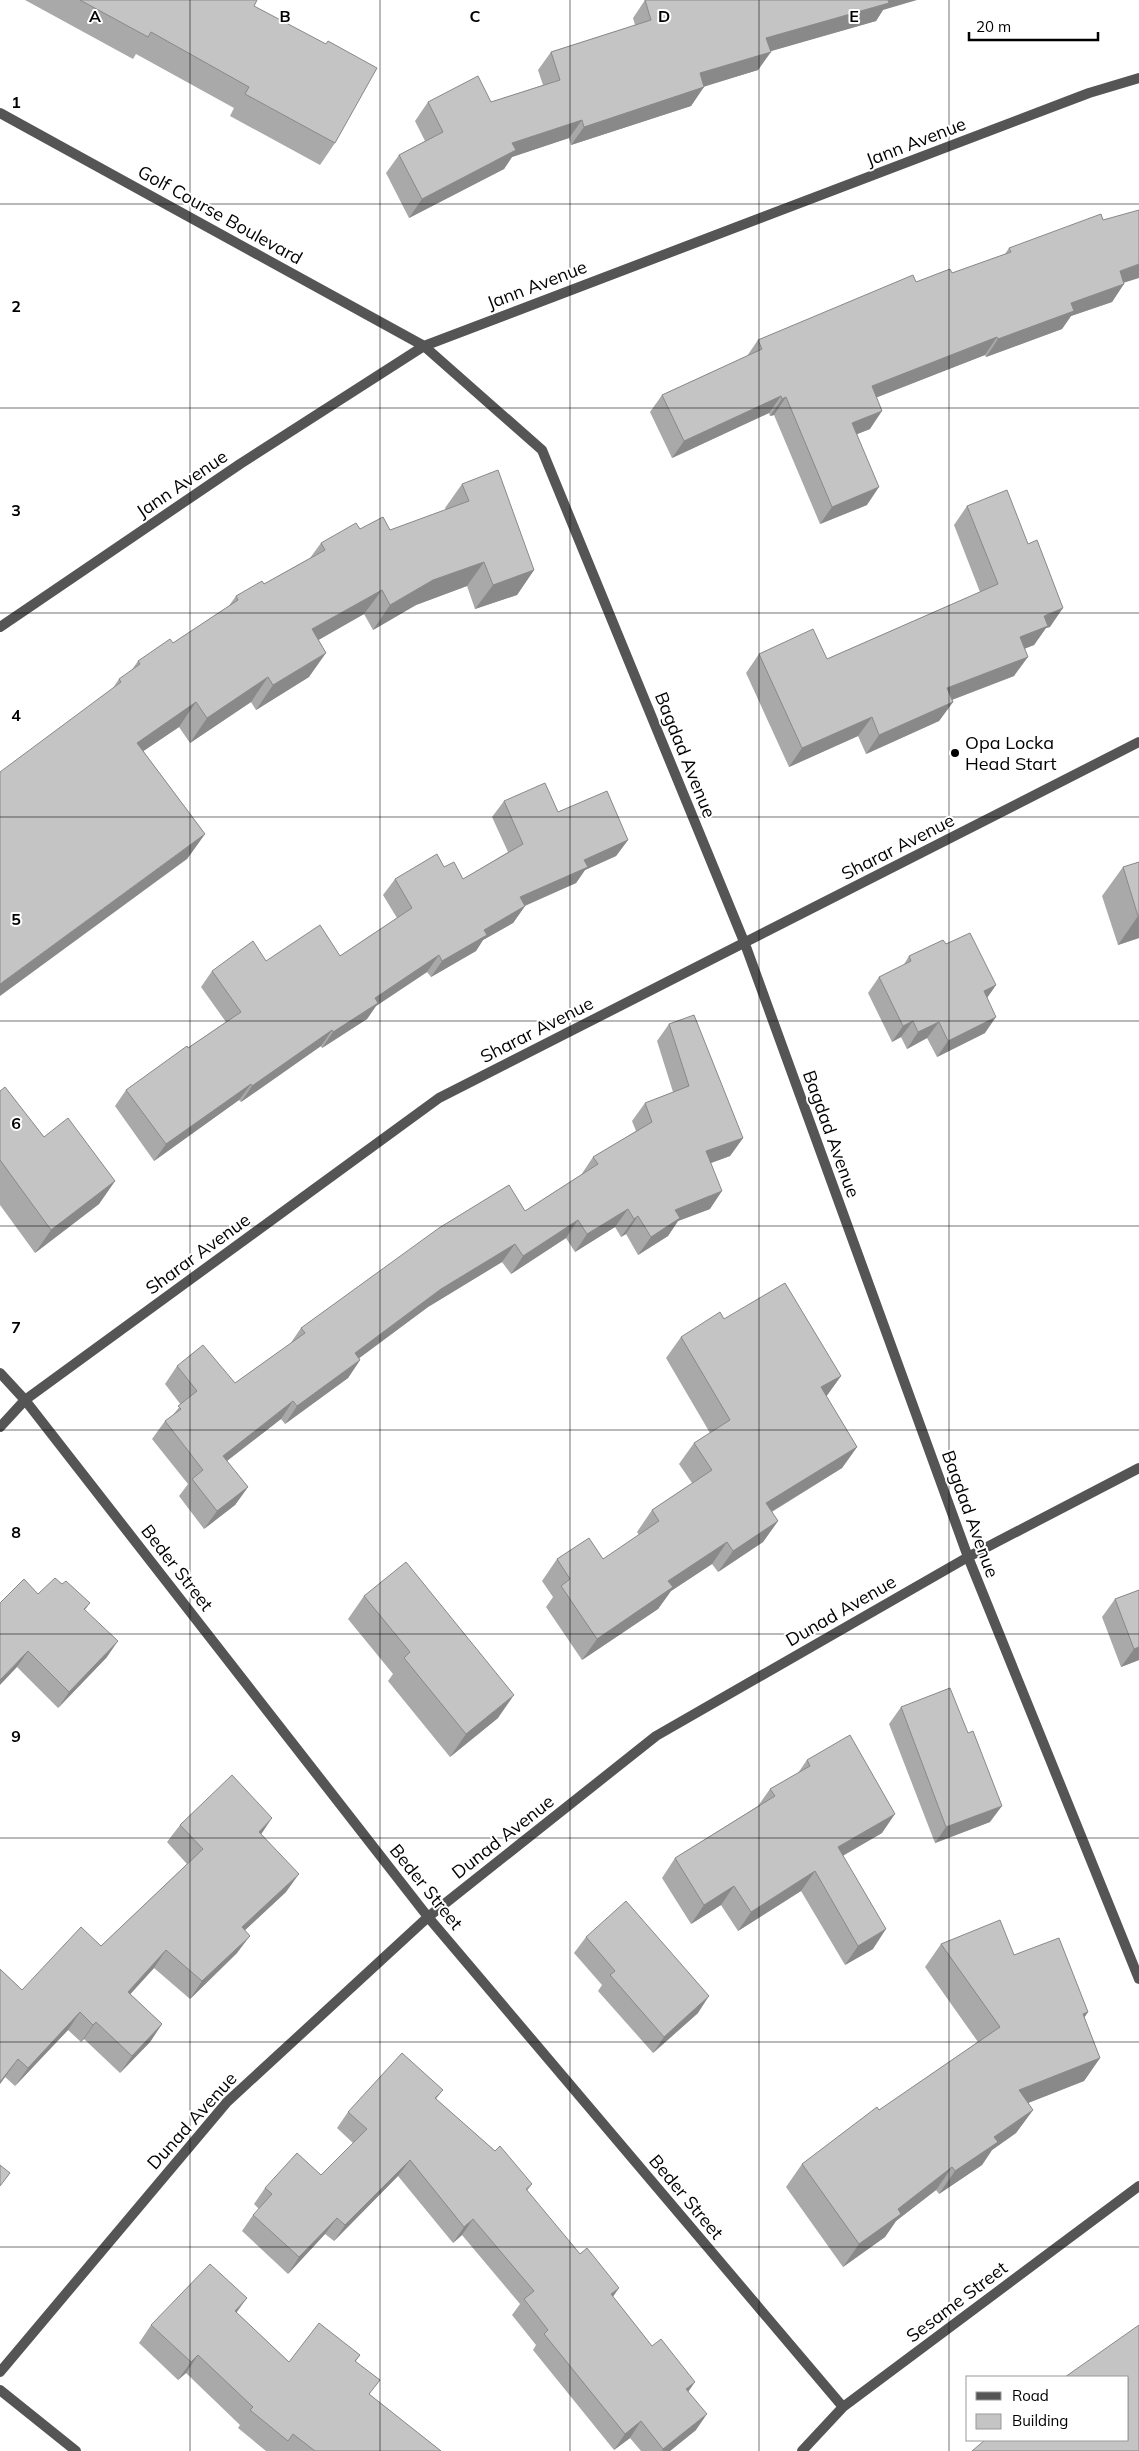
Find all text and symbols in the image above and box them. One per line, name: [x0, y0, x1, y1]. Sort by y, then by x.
text: A: [89, 6, 101, 26]
text: B: [279, 6, 291, 26]
text: C: [470, 6, 481, 26]
text: D: [658, 6, 670, 26]
text: E: [849, 6, 859, 26]
scale bar: [969, 10, 1098, 42]
text: 20 m: [976, 17, 1011, 36]
text: 1: [11, 92, 21, 112]
street label: Jann Avenue: [863, 112, 969, 171]
street label: Golf Course Boulevard: [134, 160, 307, 269]
street label: Jann Avenue: [484, 255, 590, 314]
text: 2: [11, 296, 21, 316]
street label: Jann Avenue: [132, 445, 232, 523]
text: 3: [11, 500, 21, 520]
street label: Bagdad Avenue: [650, 689, 721, 821]
text: 4: [11, 705, 21, 725]
place label: Opa Locka Head Start: [965, 731, 1056, 775]
marker: Opa Locka Head Start: [949, 747, 961, 759]
street label: Sharar Avenue: [837, 808, 958, 885]
text: 5: [11, 909, 21, 929]
street label: Sharar Avenue: [476, 991, 597, 1068]
street label: Bagdad Avenue: [798, 1067, 865, 1201]
text: 6: [11, 1113, 21, 1133]
street label: Sharar Avenue: [141, 1208, 255, 1299]
text: 7: [11, 1317, 21, 1337]
street label: Bagdad Avenue: [937, 1447, 1004, 1581]
street label: Beder Street: [136, 1520, 218, 1616]
text: 8: [11, 1522, 21, 1542]
street label: Dunad Avenue: [782, 1570, 900, 1651]
text: 9: [11, 1726, 21, 1746]
street label: Dunad Avenue: [447, 1790, 558, 1884]
street label: Beder Street: [385, 1839, 468, 1934]
street label: Dunad Avenue: [142, 2067, 241, 2174]
street label: Beder Street: [644, 2150, 729, 2244]
street label: Sesame Street: [902, 2256, 1012, 2347]
legend: [966, 2376, 1129, 2441]
text: Road: [1012, 2386, 1049, 2405]
text: Building: [1012, 2411, 1068, 2430]

